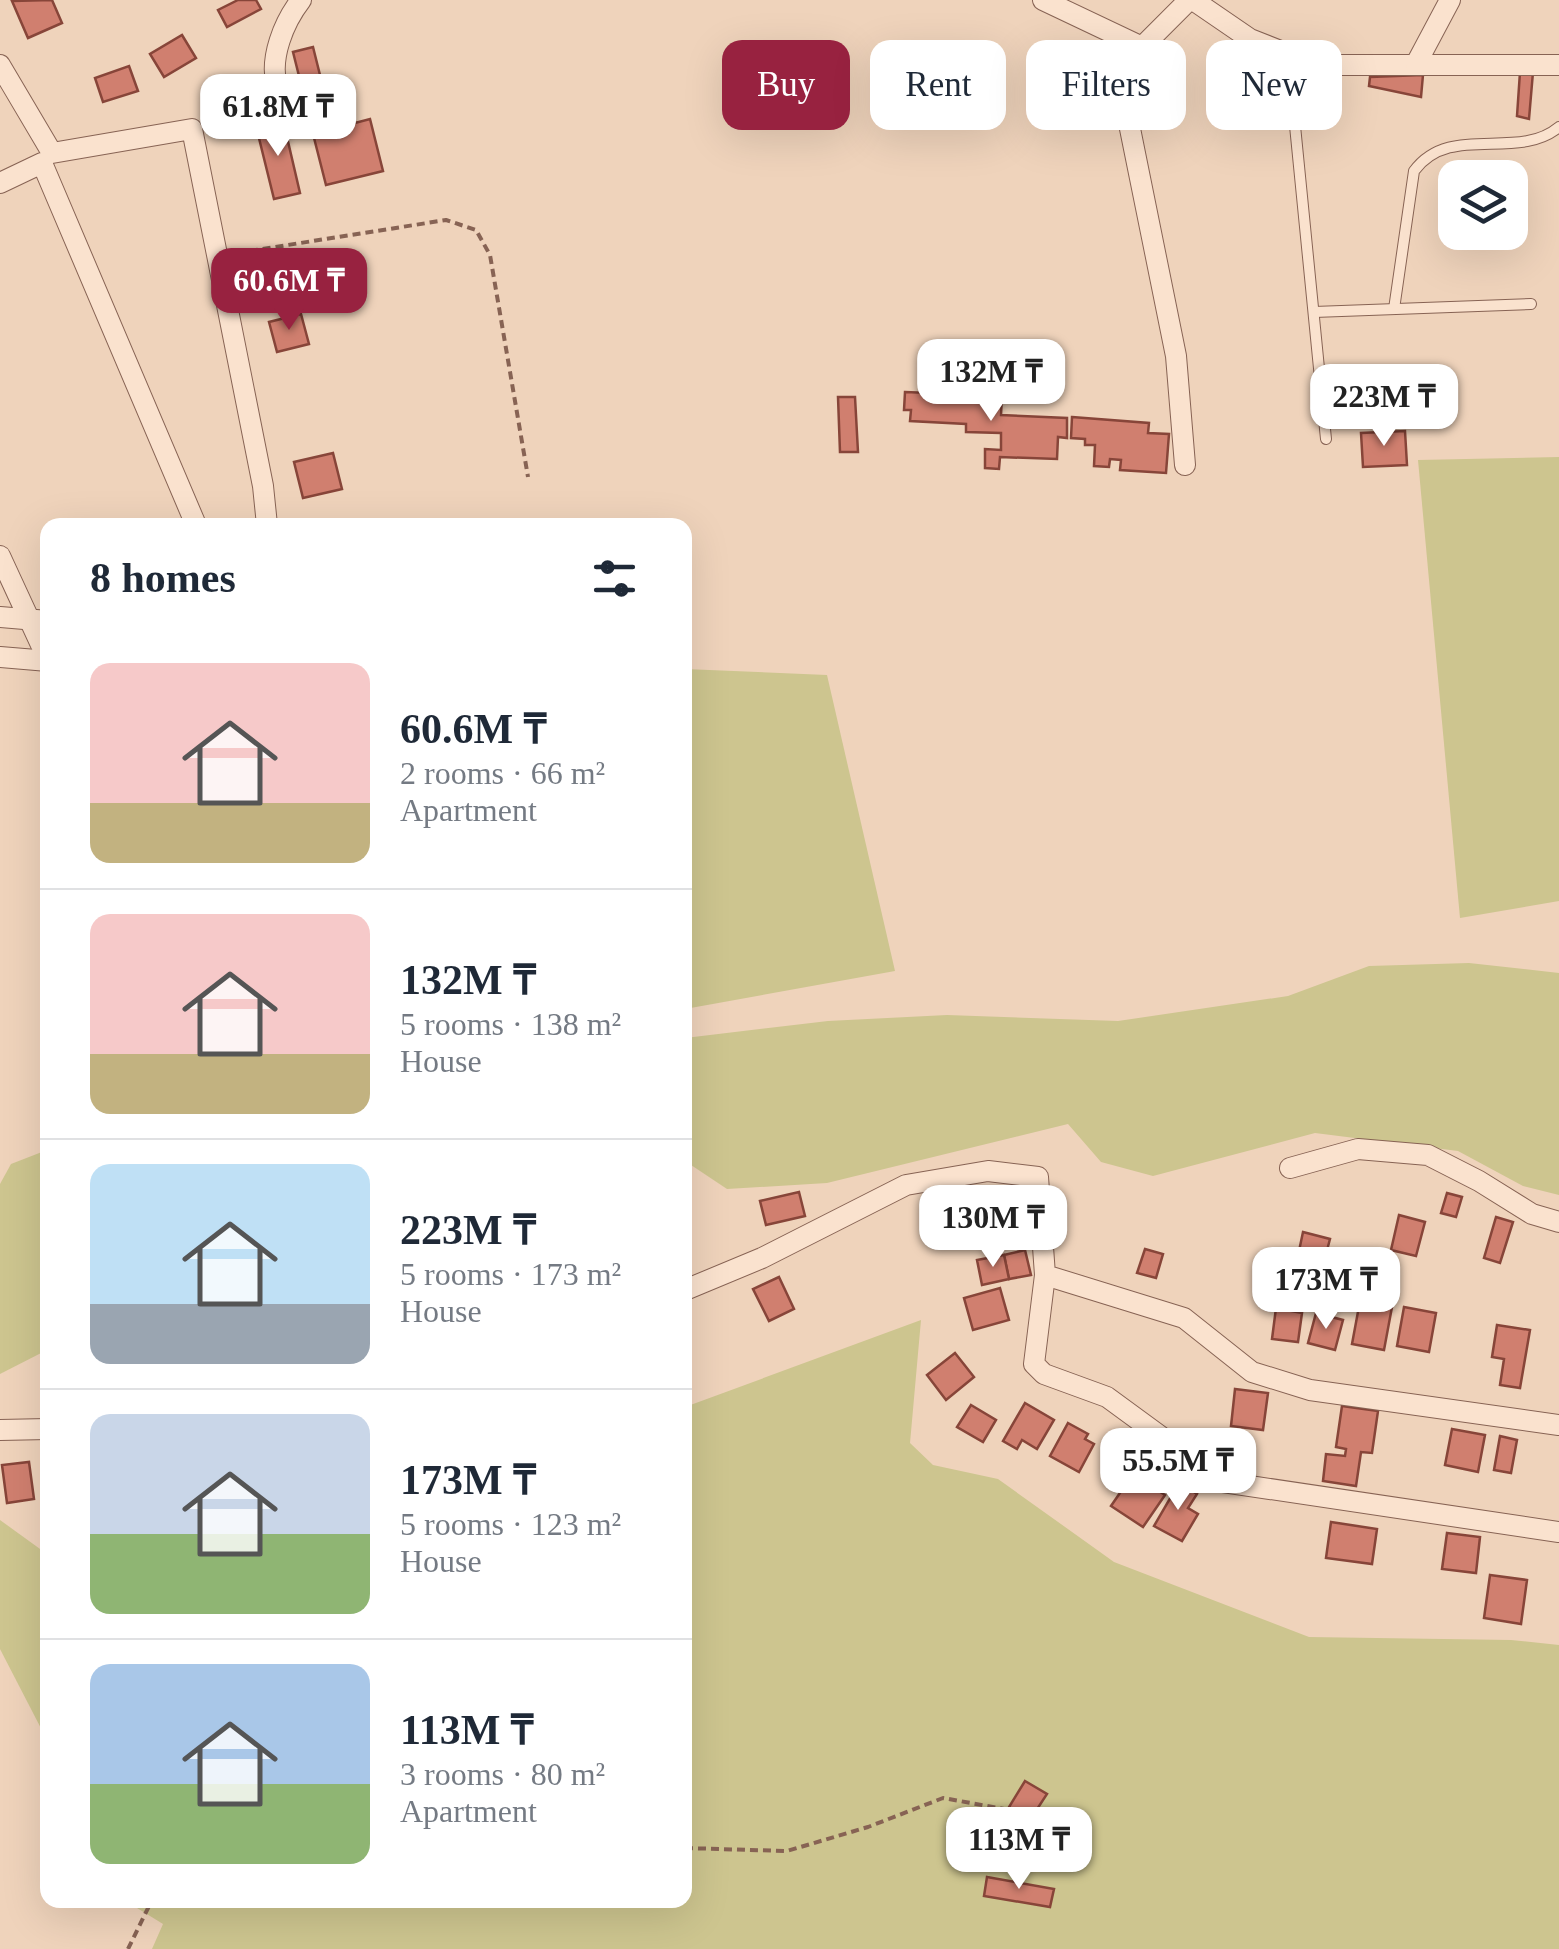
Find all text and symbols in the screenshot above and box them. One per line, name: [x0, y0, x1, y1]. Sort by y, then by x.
chip: Buy: [722, 40, 850, 130]
chip: Rent: [870, 40, 1006, 130]
chip: Filters: [1026, 40, 1186, 130]
chip: New: [1206, 40, 1342, 130]
pin: 61.8M ₸: [186, 74, 370, 159]
text: 61.8M ₸: [222, 88, 334, 124]
map controls: [1438, 160, 1528, 250]
button: layers: [1438, 160, 1528, 250]
pin: 60.6M ₸: [197, 248, 381, 333]
text: 60.6M ₸: [233, 262, 345, 298]
pin: 132M ₸: [910, 339, 1072, 424]
text: 132M ₸: [939, 353, 1043, 389]
pin: 223M ₸: [1303, 364, 1465, 449]
text: 223M ₸: [1332, 378, 1436, 414]
icon: filters: [587, 551, 642, 606]
text: 8 homes: [90, 555, 236, 601]
icon: home: [170, 703, 290, 823]
text: 60.6M ₸: [400, 706, 547, 752]
text: 2 rooms · 66 m²: [400, 755, 605, 791]
text: Apartment: [400, 792, 537, 828]
icon: home: [170, 954, 290, 1074]
text: 132M ₸: [400, 957, 536, 1003]
text: 5 rooms · 138 m²: [400, 1006, 621, 1042]
text: House: [400, 1043, 482, 1079]
pin: 130M ₸: [912, 1185, 1074, 1270]
text: 130M ₸: [941, 1199, 1045, 1235]
icon: home: [170, 1204, 290, 1324]
text: 223M ₸: [400, 1207, 536, 1253]
pin: 173M ₸: [1245, 1247, 1407, 1332]
text: 5 rooms · 173 m²: [400, 1256, 621, 1292]
text: 173M ₸: [1274, 1261, 1378, 1297]
text: House: [400, 1293, 482, 1329]
pin: 55.5M ₸: [1086, 1428, 1270, 1513]
text: 55.5M ₸: [1122, 1442, 1234, 1478]
icon: home: [170, 1454, 290, 1574]
text: 173M ₸: [400, 1457, 536, 1503]
text: 5 rooms · 123 m²: [400, 1506, 621, 1542]
text: House: [400, 1543, 482, 1579]
icon: home: [170, 1704, 290, 1824]
text: 113M ₸: [400, 1707, 534, 1753]
text: 3 rooms · 80 m²: [400, 1756, 605, 1792]
text: Apartment: [400, 1793, 537, 1829]
pin: 113M ₸: [938, 1807, 1100, 1892]
text: 113M ₸: [968, 1821, 1070, 1857]

